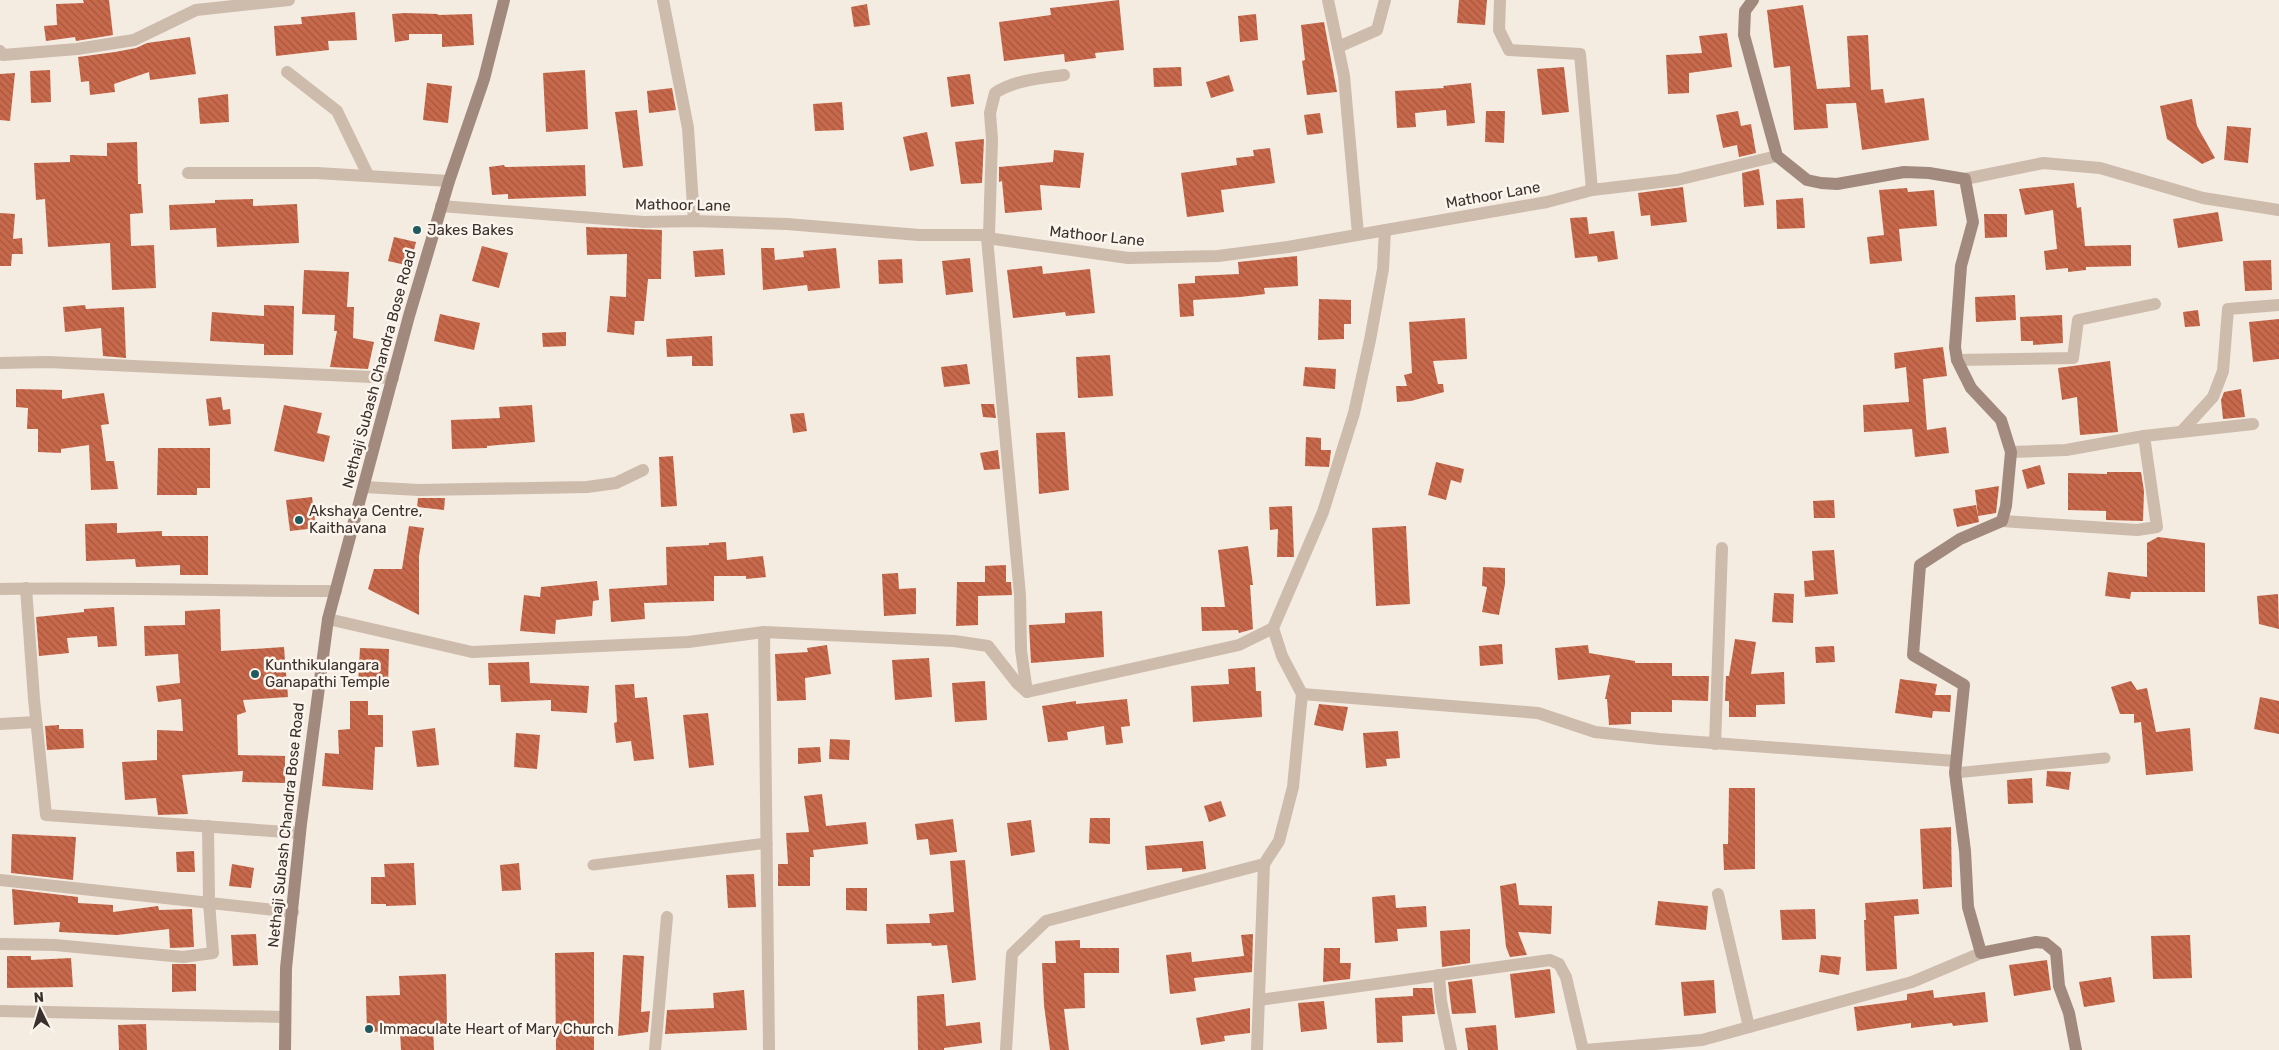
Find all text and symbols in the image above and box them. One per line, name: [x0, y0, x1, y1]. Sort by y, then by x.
street label: Mathoor Lane: [1444, 178, 1542, 212]
street label: Mathoor Lane: [635, 195, 731, 215]
place label: Jakes Bakes: [427, 221, 514, 239]
street label: Mathoor Lane: [1049, 222, 1145, 250]
marker: Jakes Bakes: [411, 224, 423, 236]
street label: Nethaji Subash Chandra Bose Road: [338, 248, 420, 490]
place label: Akshaya Centre, Kaithavana: [309, 502, 422, 537]
marker: Akshaya Centre, Kaithavana: [293, 514, 305, 526]
place label: Kunthikulangara Ganapathi Temple: [265, 656, 390, 691]
marker: Kunthikulangara Ganapathi Temple: [249, 668, 261, 680]
street label: Nethaji Subash Chandra Bose Road: [264, 702, 308, 948]
north arrow: [15, 985, 65, 1035]
text: N: [33, 989, 45, 1006]
place label: Immaculate Heart of Mary Church: [379, 1020, 614, 1038]
marker: Immaculate Heart of Mary Church: [363, 1023, 375, 1035]

